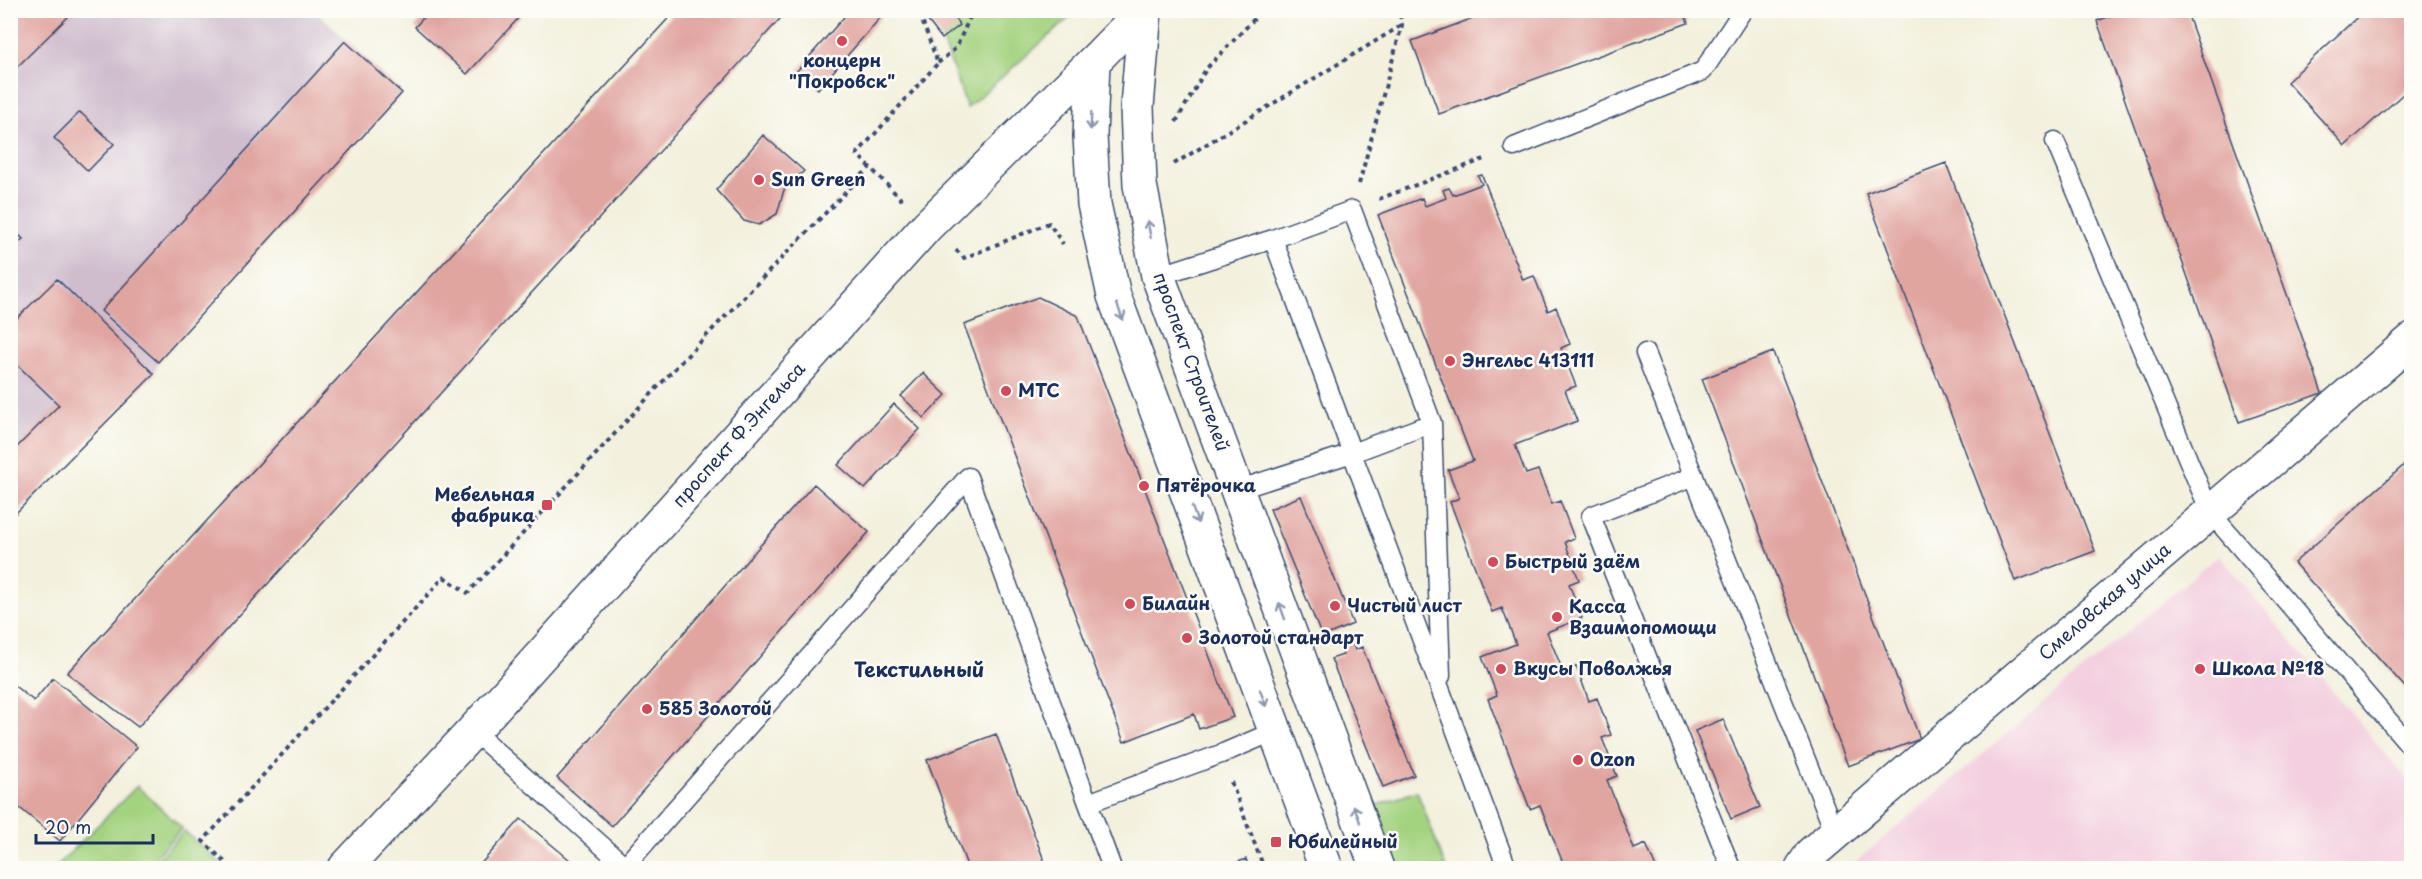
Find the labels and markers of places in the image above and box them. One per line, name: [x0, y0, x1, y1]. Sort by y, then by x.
marker: концерн "Покровск": [835, 34, 849, 48]
place label: концерн "Покровск": [789, 46, 895, 94]
place label: Sun Green: [771, 165, 866, 192]
marker: Sun Green: [752, 173, 766, 187]
place label: Энгельс 413111: [1462, 346, 1594, 373]
marker: Энгельс 413111: [1443, 354, 1457, 368]
place label: МТС: [1018, 376, 1060, 403]
marker: МТС: [999, 384, 1013, 398]
place label: Пятёрочка: [1156, 471, 1257, 498]
marker: Пятёрочка: [1137, 479, 1151, 493]
place label: Мебельная фабрика: [435, 480, 535, 528]
marker: Мебельная фабрика: [540, 498, 554, 512]
place label: Быстрый заём: [1505, 547, 1640, 574]
marker: Быстрый заём: [1486, 555, 1500, 569]
place label: Билайн: [1142, 589, 1210, 616]
place label: Чистый лист: [1347, 591, 1463, 618]
place label: Касса Взаимопомощи: [1569, 592, 1717, 640]
marker: Билайн: [1123, 597, 1137, 611]
marker: Чистый лист: [1328, 599, 1342, 613]
marker: Касса Взаимопомощи: [1550, 610, 1564, 624]
place label: Золотой стандарт: [1198, 623, 1364, 650]
marker: Золотой стандарт: [1180, 631, 1194, 645]
place label: Вкусы Поволжья: [1513, 654, 1672, 681]
place label: Школа №18: [2212, 654, 2325, 681]
marker: Вкусы Поволжья: [1494, 662, 1508, 676]
marker: Школа №18: [2193, 662, 2207, 676]
place label: 585 Золотой: [659, 694, 772, 721]
marker: 585 Золотой: [640, 702, 654, 716]
place label: Ozon: [1590, 745, 1635, 772]
marker: Ozon: [1571, 753, 1585, 767]
place label: Юбилейный: [1288, 827, 1398, 854]
marker: Юбилейный: [1269, 835, 1283, 849]

